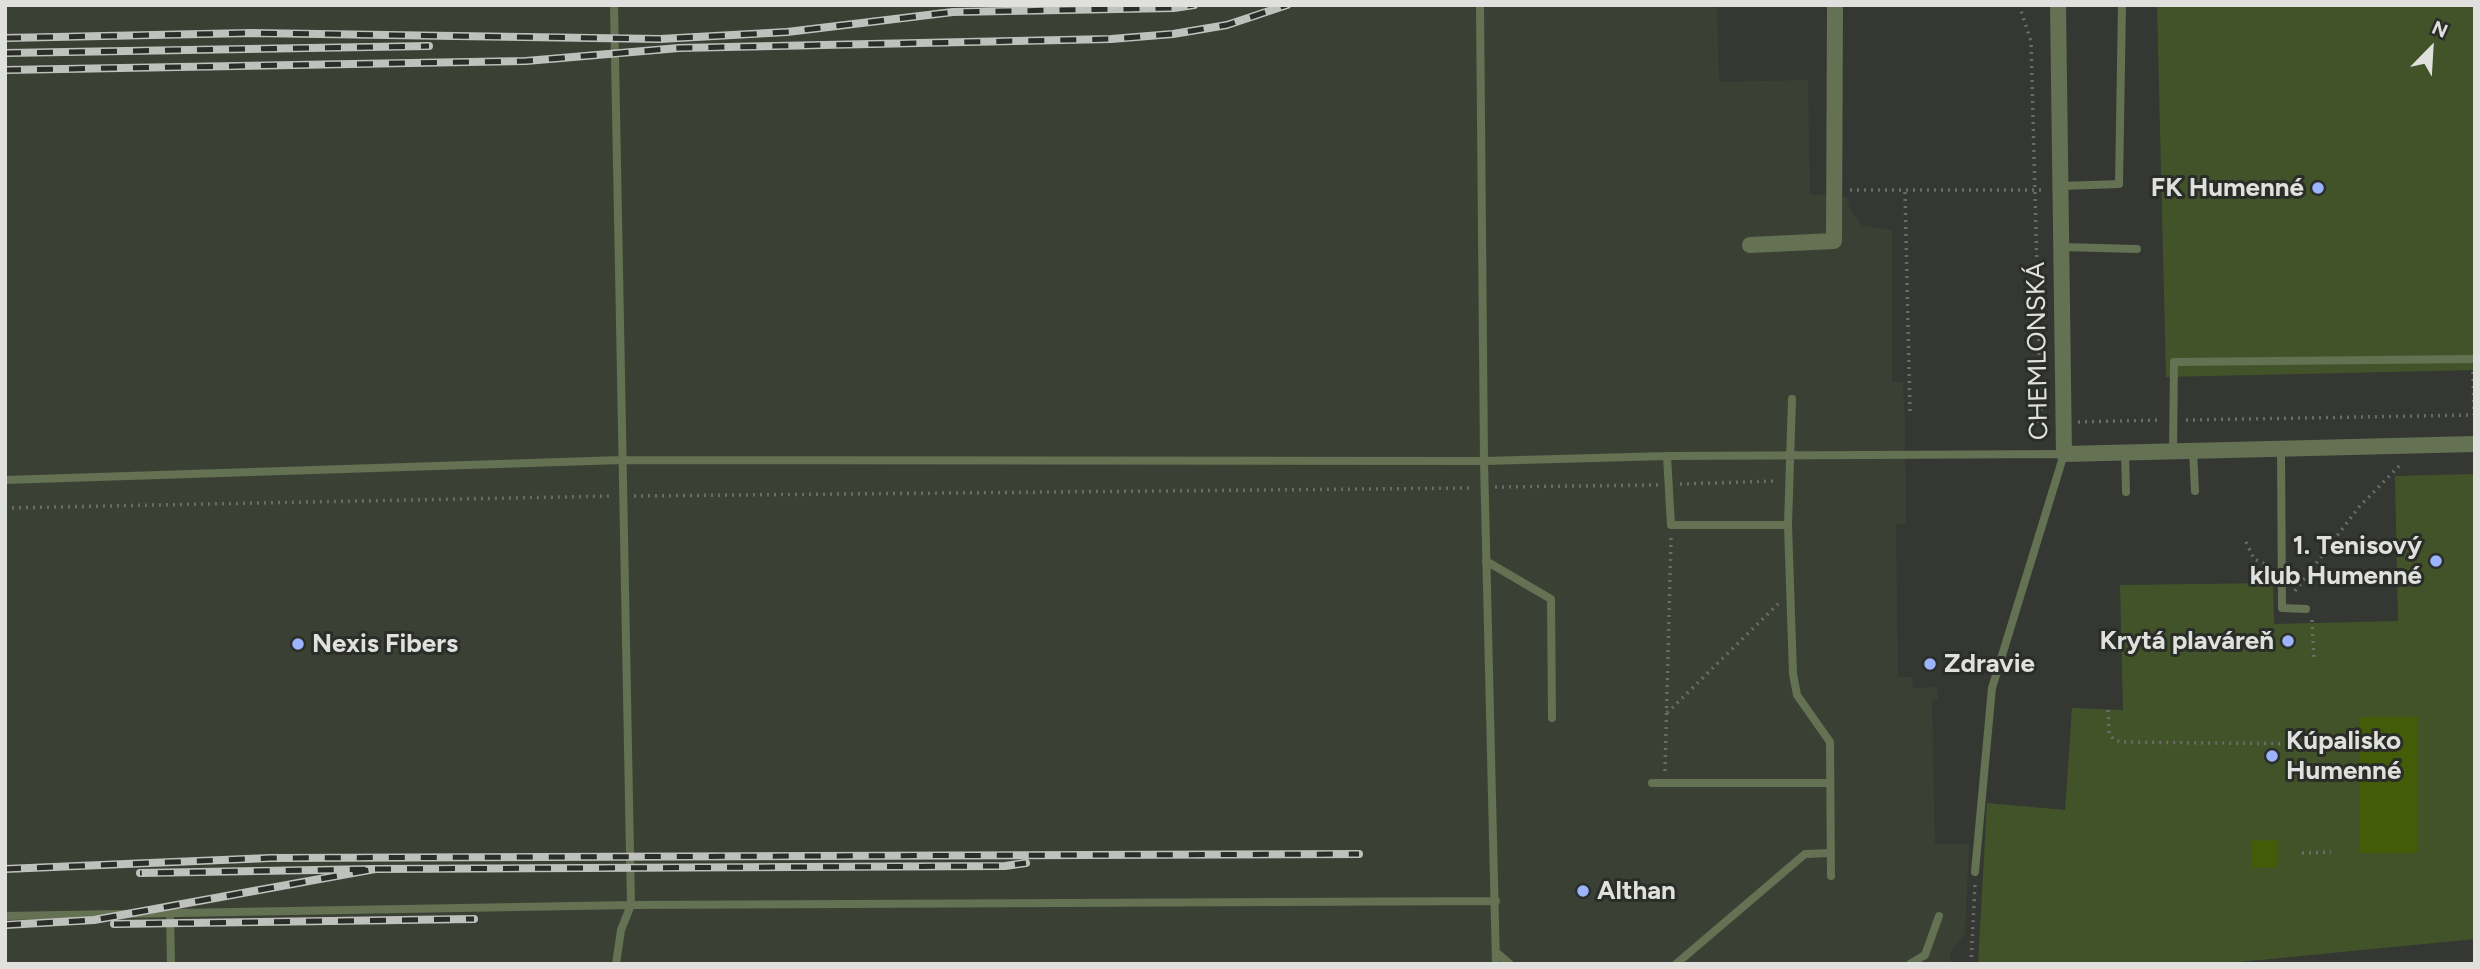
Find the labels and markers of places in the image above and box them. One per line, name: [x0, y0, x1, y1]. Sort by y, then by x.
place label: FK Humenné: [2151, 172, 2304, 204]
marker: FK Humenné: [2310, 180, 2326, 196]
place label: 1. Tenisový klub Humenné: [2250, 530, 2422, 592]
marker: 1. Tenisový klub Humenné: [2428, 553, 2444, 569]
place label: Krytá plaváreň: [2100, 625, 2274, 657]
place label: Nexis Fibers: [312, 628, 458, 660]
marker: Krytá plaváreň: [2280, 633, 2296, 649]
marker: Nexis Fibers: [290, 636, 306, 652]
place label: Zdravie: [1944, 648, 2035, 680]
marker: Zdravie: [1922, 656, 1938, 672]
place label: Kúpalisko Humenné: [2286, 725, 2401, 786]
marker: Kúpalisko Humenné: [2264, 748, 2280, 764]
place label: Althan: [1597, 875, 1676, 907]
marker: Althan: [1575, 883, 1591, 899]

